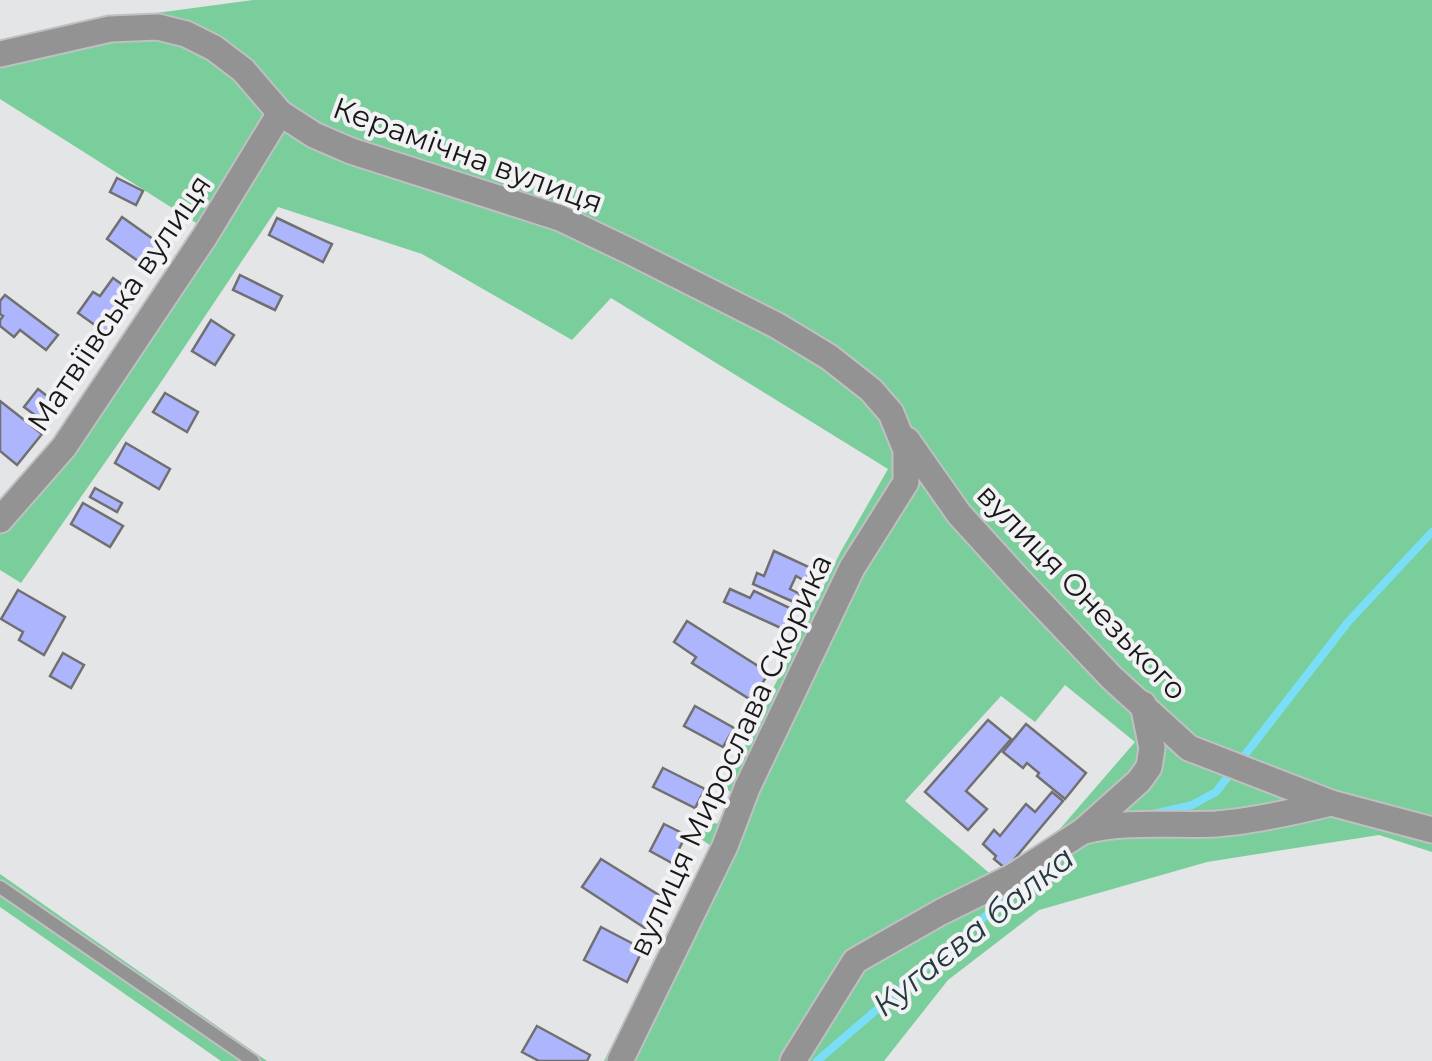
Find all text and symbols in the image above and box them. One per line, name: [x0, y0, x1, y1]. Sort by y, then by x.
street label: Керамічна вулиця: [328, 89, 608, 221]
street label: Матвіївська вулиця: [19, 167, 219, 439]
street label: вулиця Онезького: [969, 476, 1195, 708]
street label: вулиця Мирослава Скорика: [620, 548, 840, 962]
water label: Кугаєва балка: [864, 838, 1082, 1024]

